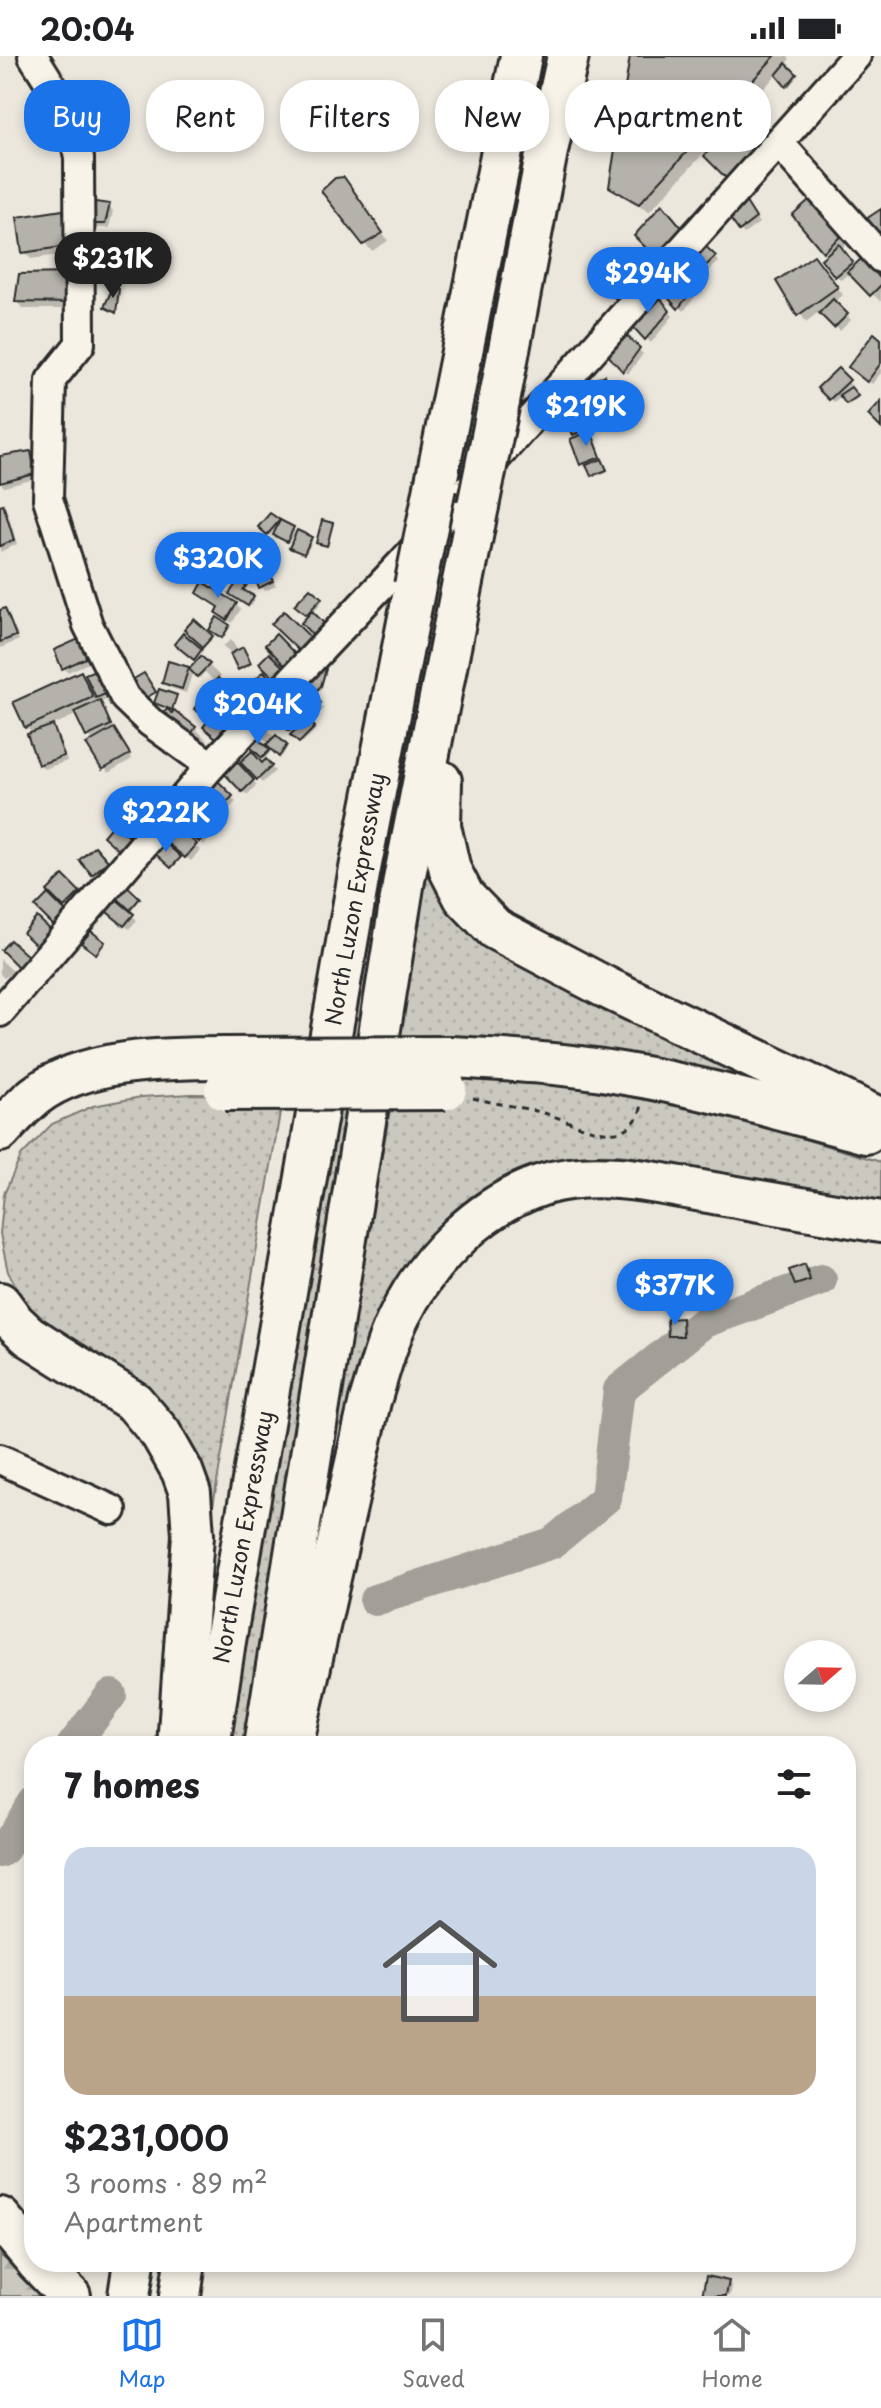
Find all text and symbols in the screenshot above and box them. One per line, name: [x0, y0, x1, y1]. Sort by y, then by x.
text: 20:04: [40, 6, 134, 51]
chip: Buy: [24, 80, 130, 152]
chip: Rent: [146, 80, 264, 152]
chip: Filters: [280, 80, 419, 152]
chip: New: [435, 80, 549, 152]
chip: Apartment: [565, 80, 771, 152]
pin: $231K: [57, 232, 169, 300]
text: $231K: [73, 238, 153, 277]
pin: $294K: [592, 247, 704, 315]
text: $294K: [605, 253, 691, 292]
pin: $219K: [530, 380, 642, 448]
text: $219K: [546, 386, 626, 425]
pin: $320K: [162, 532, 274, 600]
text: $320K: [173, 538, 263, 577]
pin: $204K: [202, 678, 314, 746]
text: $204K: [213, 684, 303, 723]
street label: North Luzon Expressway: [315, 770, 392, 1028]
pin: $222K: [110, 786, 222, 854]
text: $222K: [122, 792, 210, 831]
pin: $377K: [619, 1259, 731, 1327]
text: $377K: [635, 1265, 715, 1304]
street label: North Luzon Expressway: [203, 1408, 280, 1666]
north arrow: [784, 1640, 856, 1712]
map controls: [784, 1640, 856, 1712]
text: 7 homes: [64, 1758, 200, 1810]
icon: filters: [772, 1762, 816, 1806]
icon: home: [368, 1899, 512, 2043]
text: $231,000: [64, 2111, 229, 2163]
text: 3 rooms · 89 m²: [64, 2163, 268, 2202]
text: Apartment: [64, 2202, 203, 2241]
tab: Map: [118, 2313, 165, 2394]
tab: Saved: [402, 2313, 465, 2394]
tab: Home: [701, 2313, 763, 2394]

